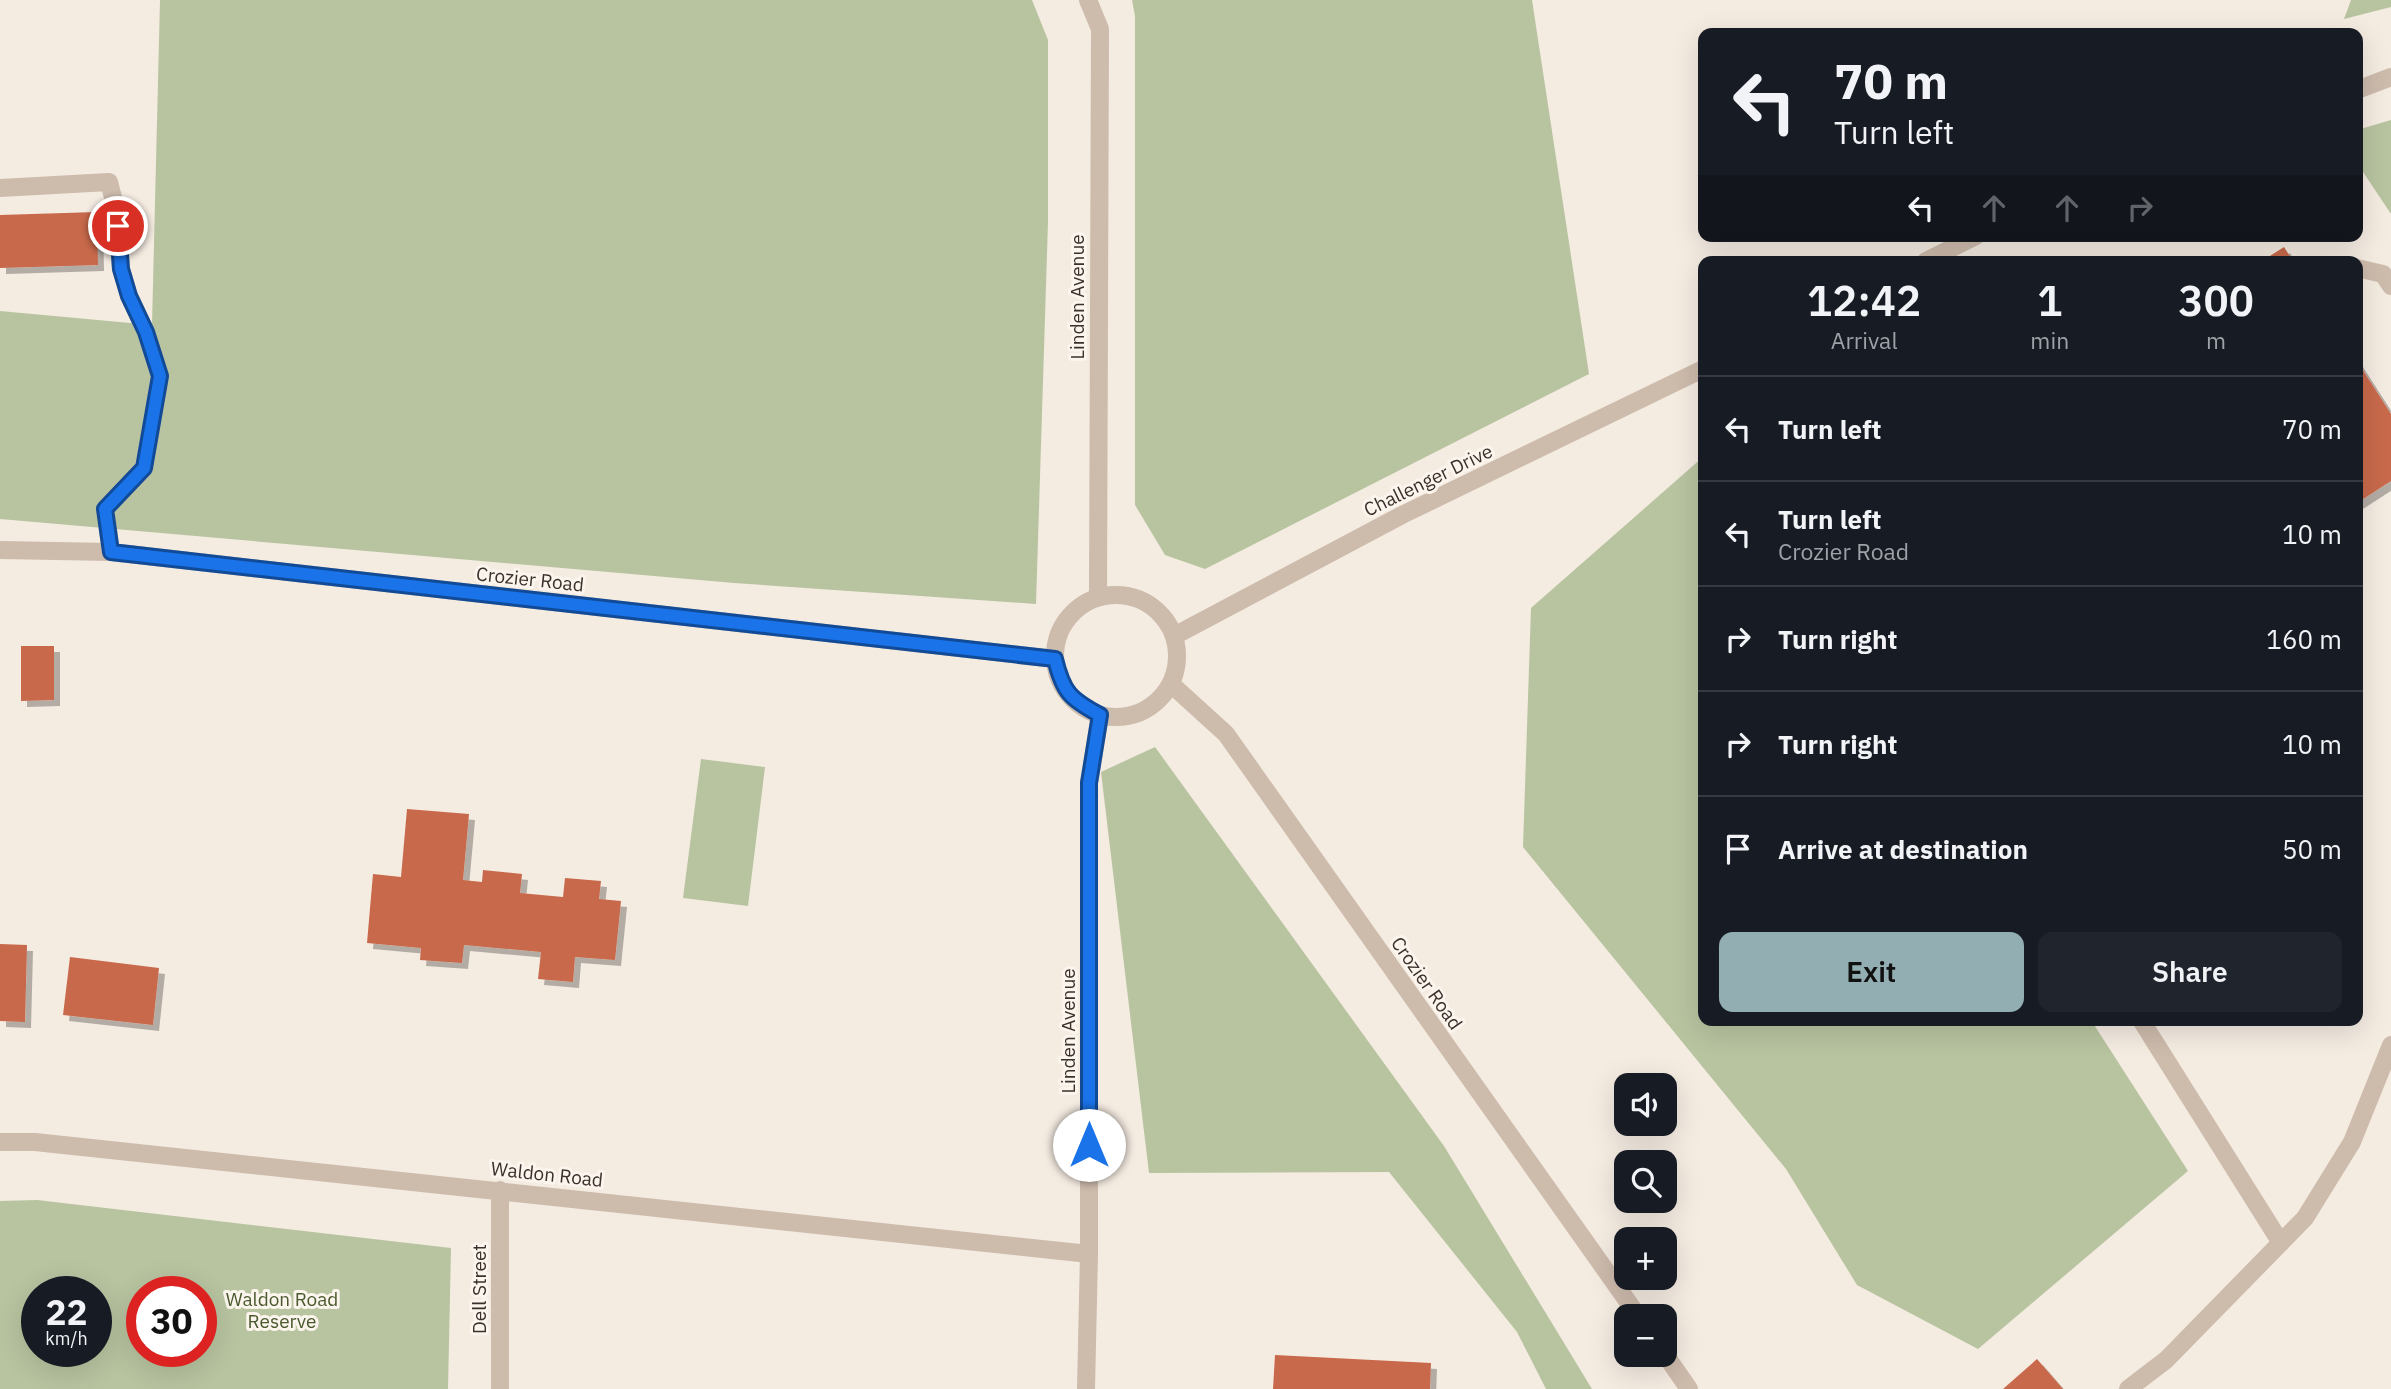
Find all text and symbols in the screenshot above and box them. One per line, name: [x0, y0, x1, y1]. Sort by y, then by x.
text: 70 m: [1834, 49, 1948, 112]
icon: left: [1719, 56, 1810, 147]
text: Turn left: [1834, 111, 1954, 153]
icon: left: [1902, 189, 1940, 227]
icon: ahead: [1975, 189, 2013, 227]
icon: ahead: [2048, 189, 2086, 227]
icon: right: [2121, 189, 2159, 227]
pin: [88, 196, 148, 256]
icon: arrive: [99, 207, 137, 245]
street label: Linden Avenue: [1065, 234, 1089, 360]
text: 12:42: [1807, 273, 1921, 328]
text: 1: [2037, 273, 2062, 328]
text: 300: [2178, 273, 2254, 328]
text: Arrival: [1831, 325, 1898, 355]
text: min: [2030, 325, 2069, 355]
text: m: [2206, 325, 2226, 355]
icon: left: [1719, 410, 1757, 448]
text: Turn left: [1778, 412, 1881, 446]
text: 70 m: [2282, 412, 2342, 446]
street label: Challenger Drive: [1360, 439, 1496, 521]
text: Turn left: [1778, 502, 1881, 536]
icon: left: [1719, 515, 1757, 553]
text: 10 m: [2282, 517, 2342, 551]
text: Crozier Road: [1778, 536, 1909, 566]
street label: Crozier Road: [475, 561, 585, 597]
icon: right: [1719, 620, 1757, 658]
text: Turn right: [1778, 622, 1897, 656]
text: 160 m: [2266, 622, 2342, 656]
icon: right: [1719, 725, 1757, 763]
text: Turn right: [1778, 727, 1897, 761]
text: 10 m: [2282, 727, 2342, 761]
icon: arrive: [1719, 830, 1757, 868]
text: Arrive at destination: [1778, 832, 2028, 866]
text: 50 m: [2282, 832, 2342, 866]
street label: Crozier Road: [1386, 932, 1468, 1034]
button: Exit: [1719, 932, 2024, 1012]
button: Share: [2038, 932, 2342, 1012]
street label: Linden Avenue: [1056, 968, 1080, 1094]
map controls: [1614, 1073, 1677, 1367]
button: sound: [1614, 1073, 1677, 1136]
position arrow: [1052, 1108, 1126, 1182]
button: search: [1614, 1150, 1677, 1213]
street label: Waldon Road: [490, 1156, 604, 1192]
button: +: [1614, 1227, 1677, 1290]
street label: Dell Street: [467, 1244, 491, 1334]
speed limit sign: 30: [126, 1276, 217, 1367]
park label: Waldon Road Reserve: [226, 1287, 338, 1333]
text: 22: [45, 1289, 88, 1335]
button: −: [1614, 1304, 1677, 1367]
text: km/h: [45, 1327, 88, 1350]

